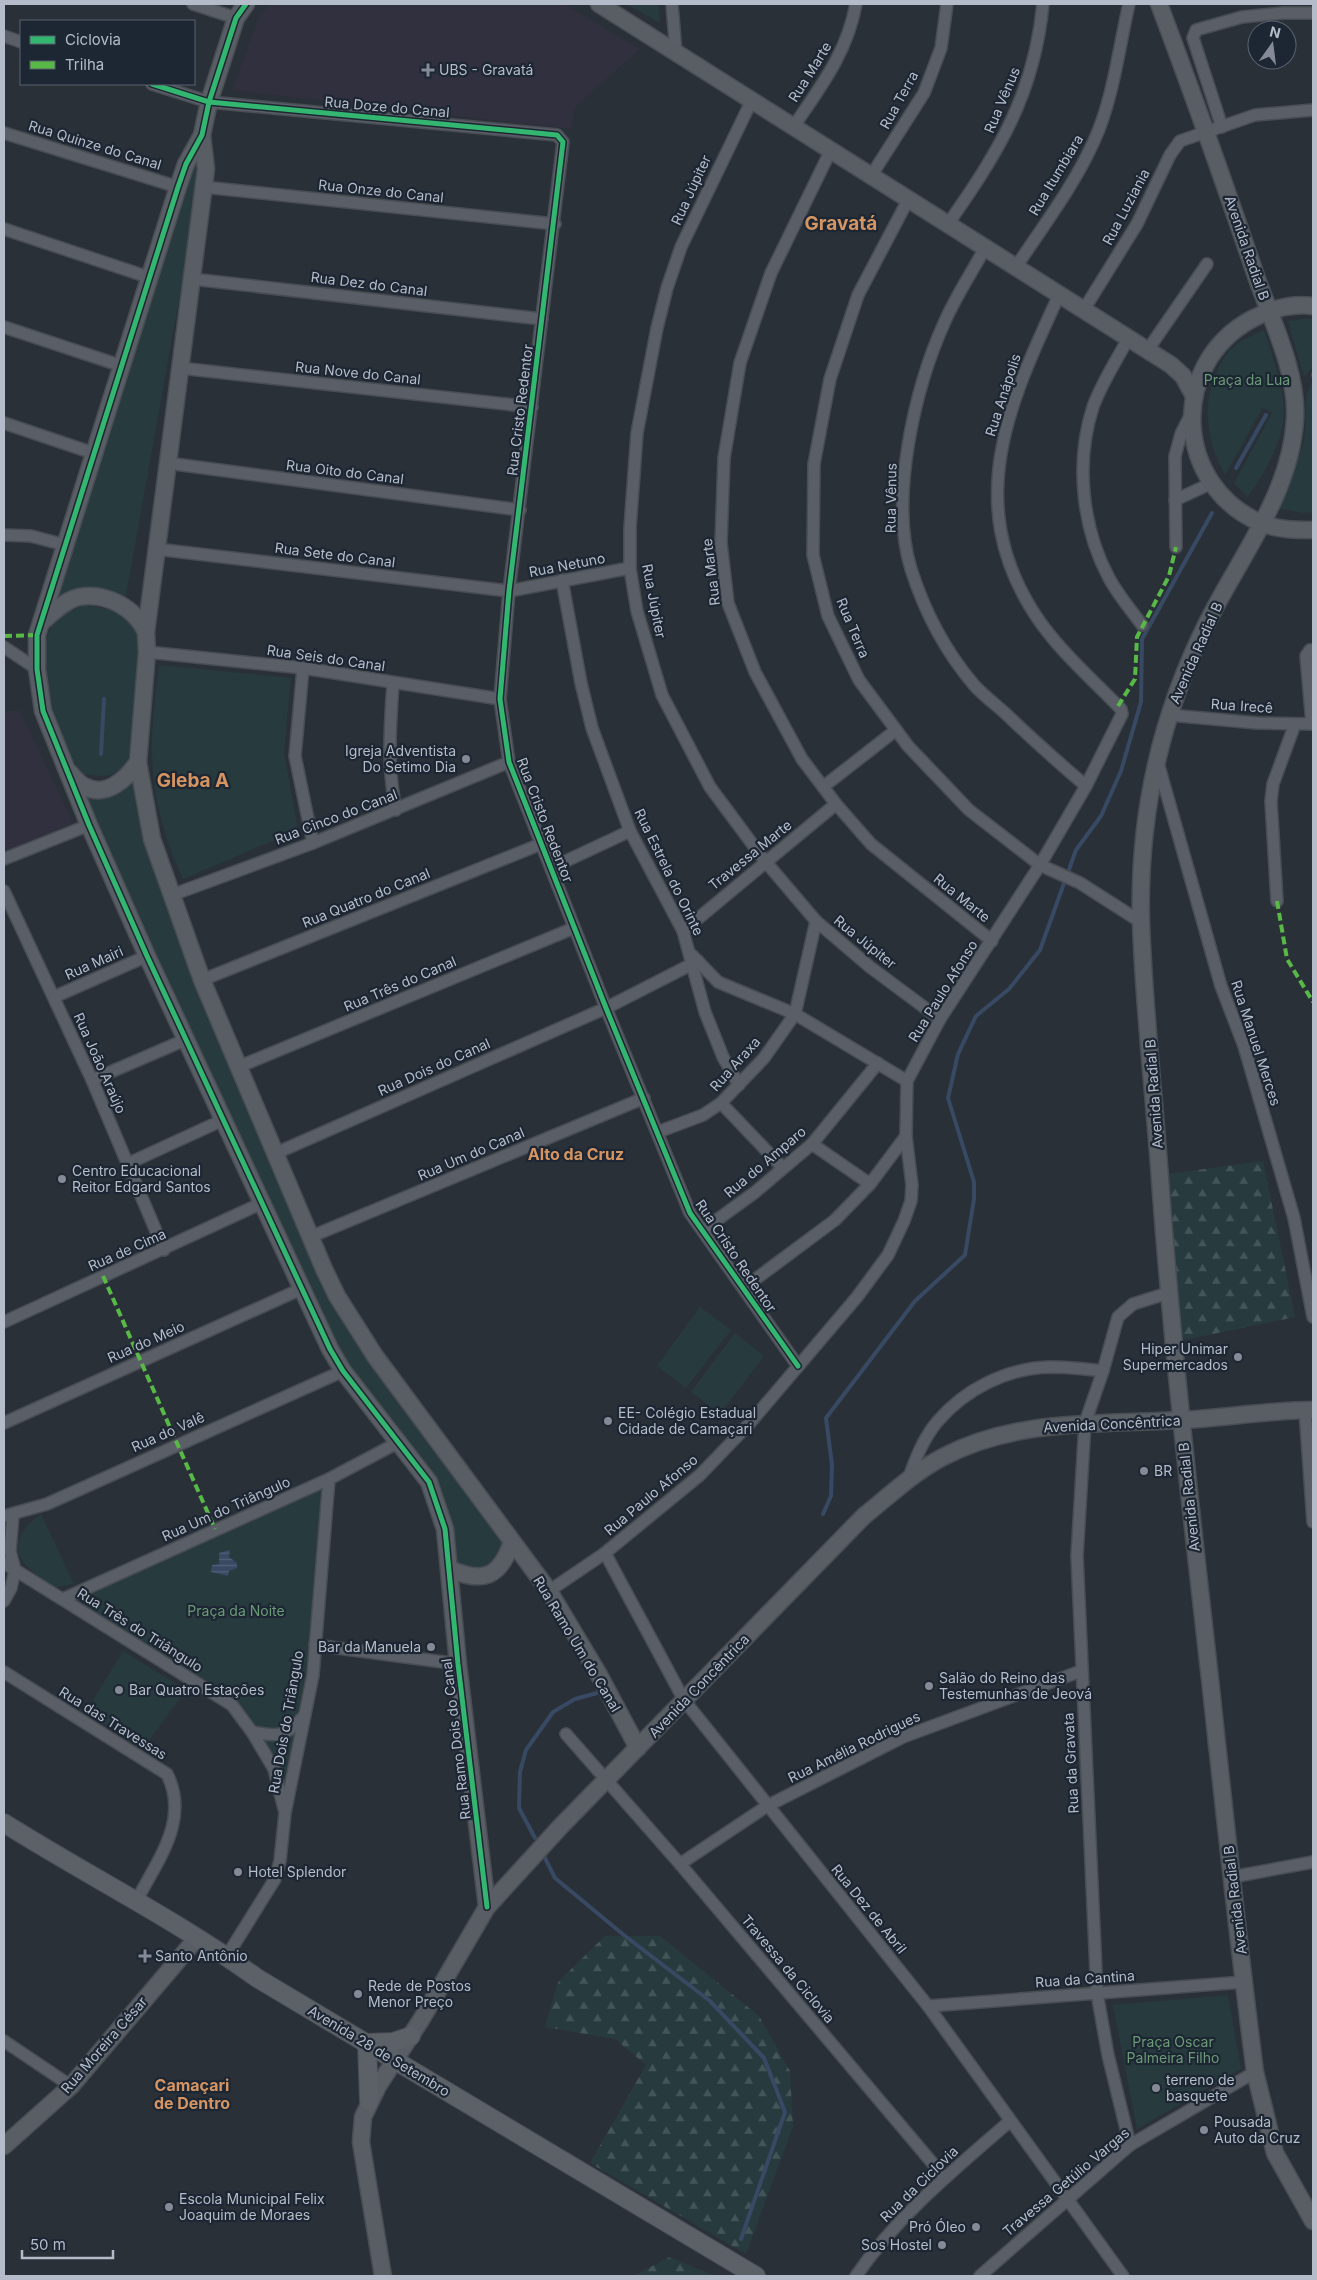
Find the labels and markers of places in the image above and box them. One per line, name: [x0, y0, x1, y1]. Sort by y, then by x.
place label: UBS - Gravatá: [439, 61, 533, 78]
marker: UBS - Gravatá: [421, 63, 435, 77]
place label: Igreja Adventista Do Setimo Dia: [345, 742, 456, 775]
marker: Igreja Adventista Do Setimo Dia: [460, 753, 472, 765]
place label: Centro Educacional Reitor Edgard Santos: [72, 1162, 211, 1195]
marker: Centro Educacional Reitor Edgard Santos: [56, 1173, 68, 1185]
place label: Hiper Unimar Supermercados: [1123, 1340, 1228, 1373]
marker: Hiper Unimar Supermercados: [1232, 1351, 1244, 1363]
place label: EE- Colégio Estadual Cidade de Camaçari: [618, 1404, 756, 1437]
marker: EE- Colégio Estadual Cidade de Camaçari: [602, 1415, 614, 1427]
place label: BR: [1154, 1462, 1172, 1479]
marker: BR: [1138, 1465, 1150, 1477]
place label: Bar da Manuela: [318, 1638, 421, 1655]
marker: Bar da Manuela: [425, 1641, 437, 1653]
place label: Salão do Reino das Testemunhas de Jeová: [939, 1669, 1092, 1702]
marker: Salão do Reino das Testemunhas de Jeová: [923, 1680, 935, 1692]
place label: Bar Quatro Estações: [129, 1681, 264, 1698]
marker: Bar Quatro Estações: [113, 1684, 125, 1696]
place label: Hotel Splendor: [248, 1863, 346, 1880]
marker: Hotel Splendor: [232, 1866, 244, 1878]
place label: Santo Antônio: [155, 1947, 248, 1964]
marker: Santo Antônio: [139, 1950, 151, 1962]
place label: Rede de Postos Menor Preço: [368, 1977, 471, 2010]
marker: Rede de Postos Menor Preço: [352, 1988, 364, 2000]
place label: terreno de basquete: [1166, 2071, 1235, 2104]
marker: terreno de basquete: [1150, 2082, 1162, 2094]
place label: Pousada Auto da Cruz: [1214, 2113, 1301, 2146]
marker: Pousada Auto da Cruz: [1198, 2124, 1210, 2136]
place label: Escola Municipal Felix Joaquim de Moraes: [179, 2190, 325, 2223]
marker: Escola Municipal Felix Joaquim de Moraes: [163, 2201, 175, 2213]
place label: Pró Óleo: [909, 2218, 966, 2235]
marker: Pró Óleo: [970, 2221, 982, 2233]
place label: Sos Hostel: [861, 2236, 932, 2253]
marker: Sos Hostel: [936, 2239, 948, 2251]

